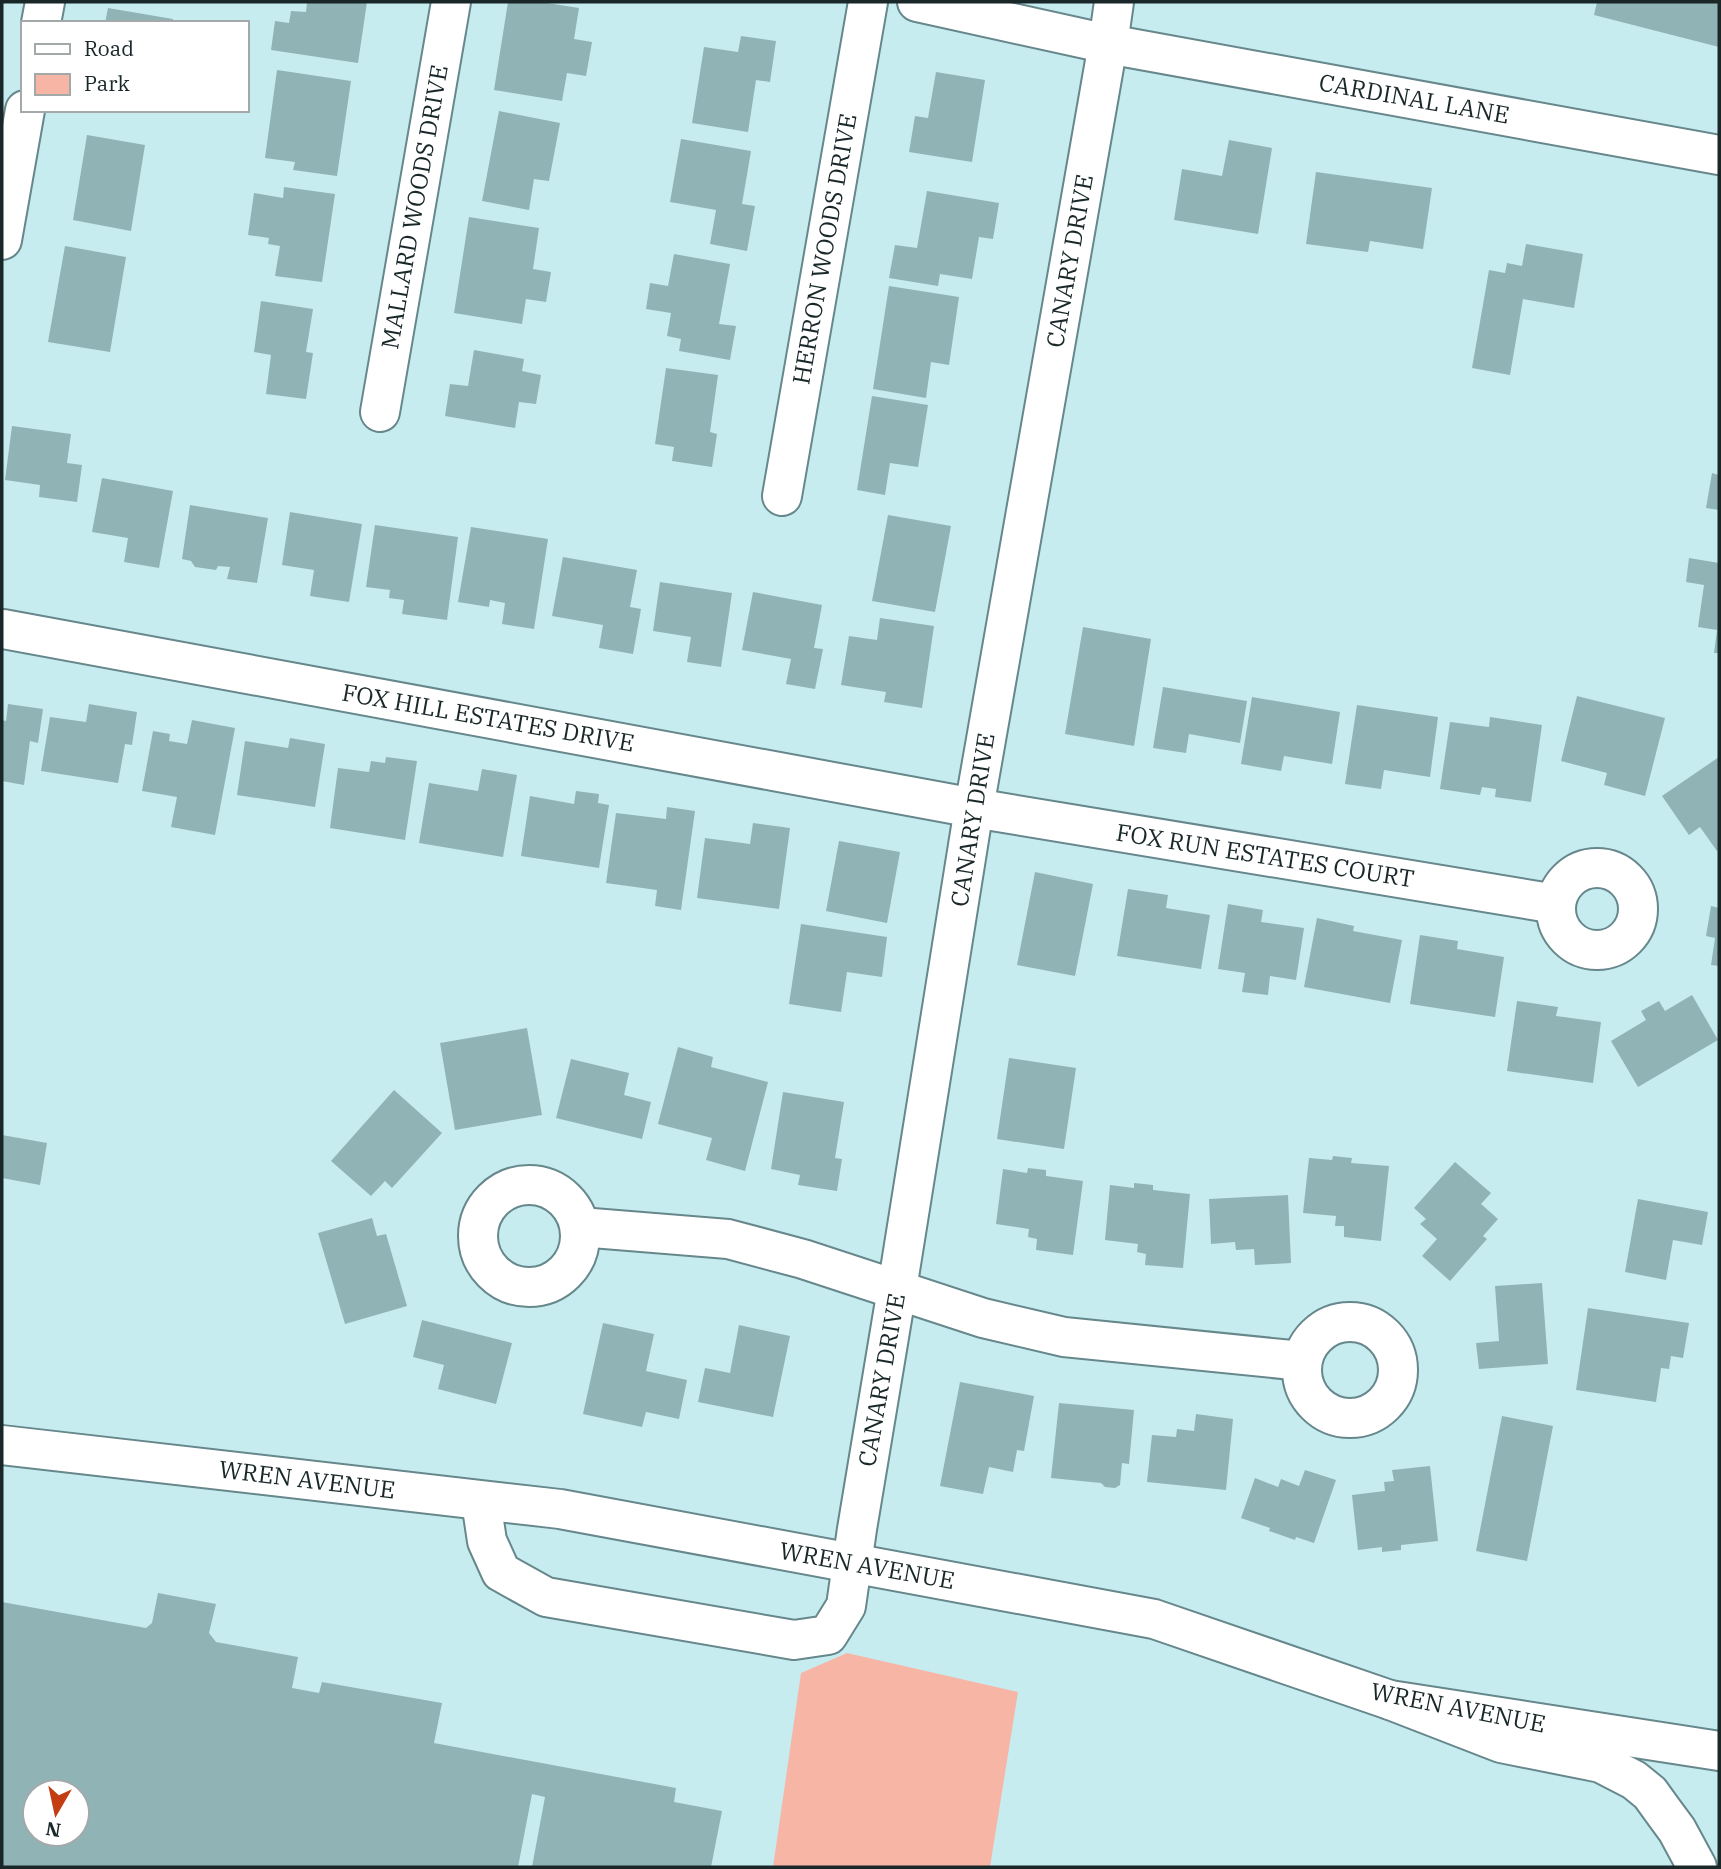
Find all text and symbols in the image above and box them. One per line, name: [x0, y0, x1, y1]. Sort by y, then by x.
legend: [21, 21, 248, 112]
text: Road: [84, 34, 134, 62]
street label: MALLARD WOODS DRIVE: [373, 62, 455, 351]
street label: CARDINAL LANE: [1316, 66, 1512, 131]
text: Park: [84, 69, 131, 97]
street label: HERRON WOODS DRIVE: [784, 111, 864, 387]
street label: CANARY DRIVE: [1038, 172, 1100, 350]
street label: FOX HILL ESTATES DRIVE: [339, 676, 637, 759]
street label: CANARY DRIVE: [942, 731, 1002, 909]
street label: FOX RUN ESTATES COURT: [1114, 816, 1417, 894]
street label: CANARY DRIVE: [850, 1291, 912, 1469]
street label: WREN AVENUE: [217, 1452, 397, 1506]
street label: WREN AVENUE: [777, 1534, 957, 1596]
street label: WREN AVENUE: [1368, 1674, 1548, 1740]
north arrow: [21, 1778, 91, 1848]
text: N: [44, 1817, 63, 1843]

